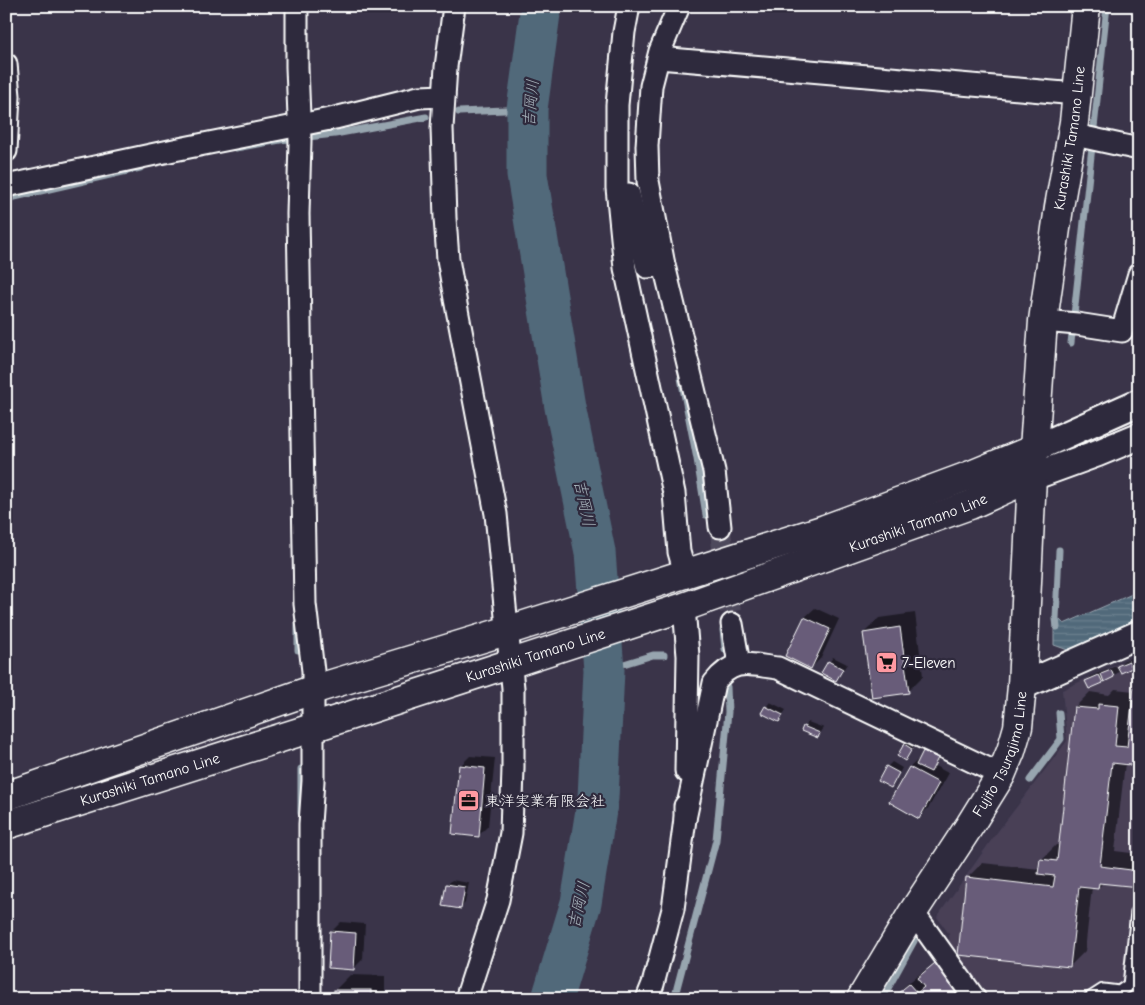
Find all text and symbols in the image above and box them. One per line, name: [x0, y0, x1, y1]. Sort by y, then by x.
street label: Kurashiki Tamano Line: [1050, 65, 1089, 211]
water label: 吉岡川: [520, 78, 542, 128]
water label: 吉岡川: [570, 478, 598, 529]
street label: Kurashiki Tamano Line: [847, 489, 990, 556]
street label: Kurashiki Tamano Line: [464, 624, 608, 686]
supermarket icon: 7-Eleven: [874, 651, 898, 675]
place label: 7-Eleven: [902, 654, 956, 672]
street label: Fujito Tsurajima Line: [968, 690, 1030, 820]
street label: Kurashiki Tamano Line: [78, 749, 222, 810]
office icon: 東洋実業有限会社: [457, 789, 481, 813]
place label: 東洋実業有限会社: [485, 792, 605, 810]
water label: 吉岡川: [565, 880, 593, 931]

